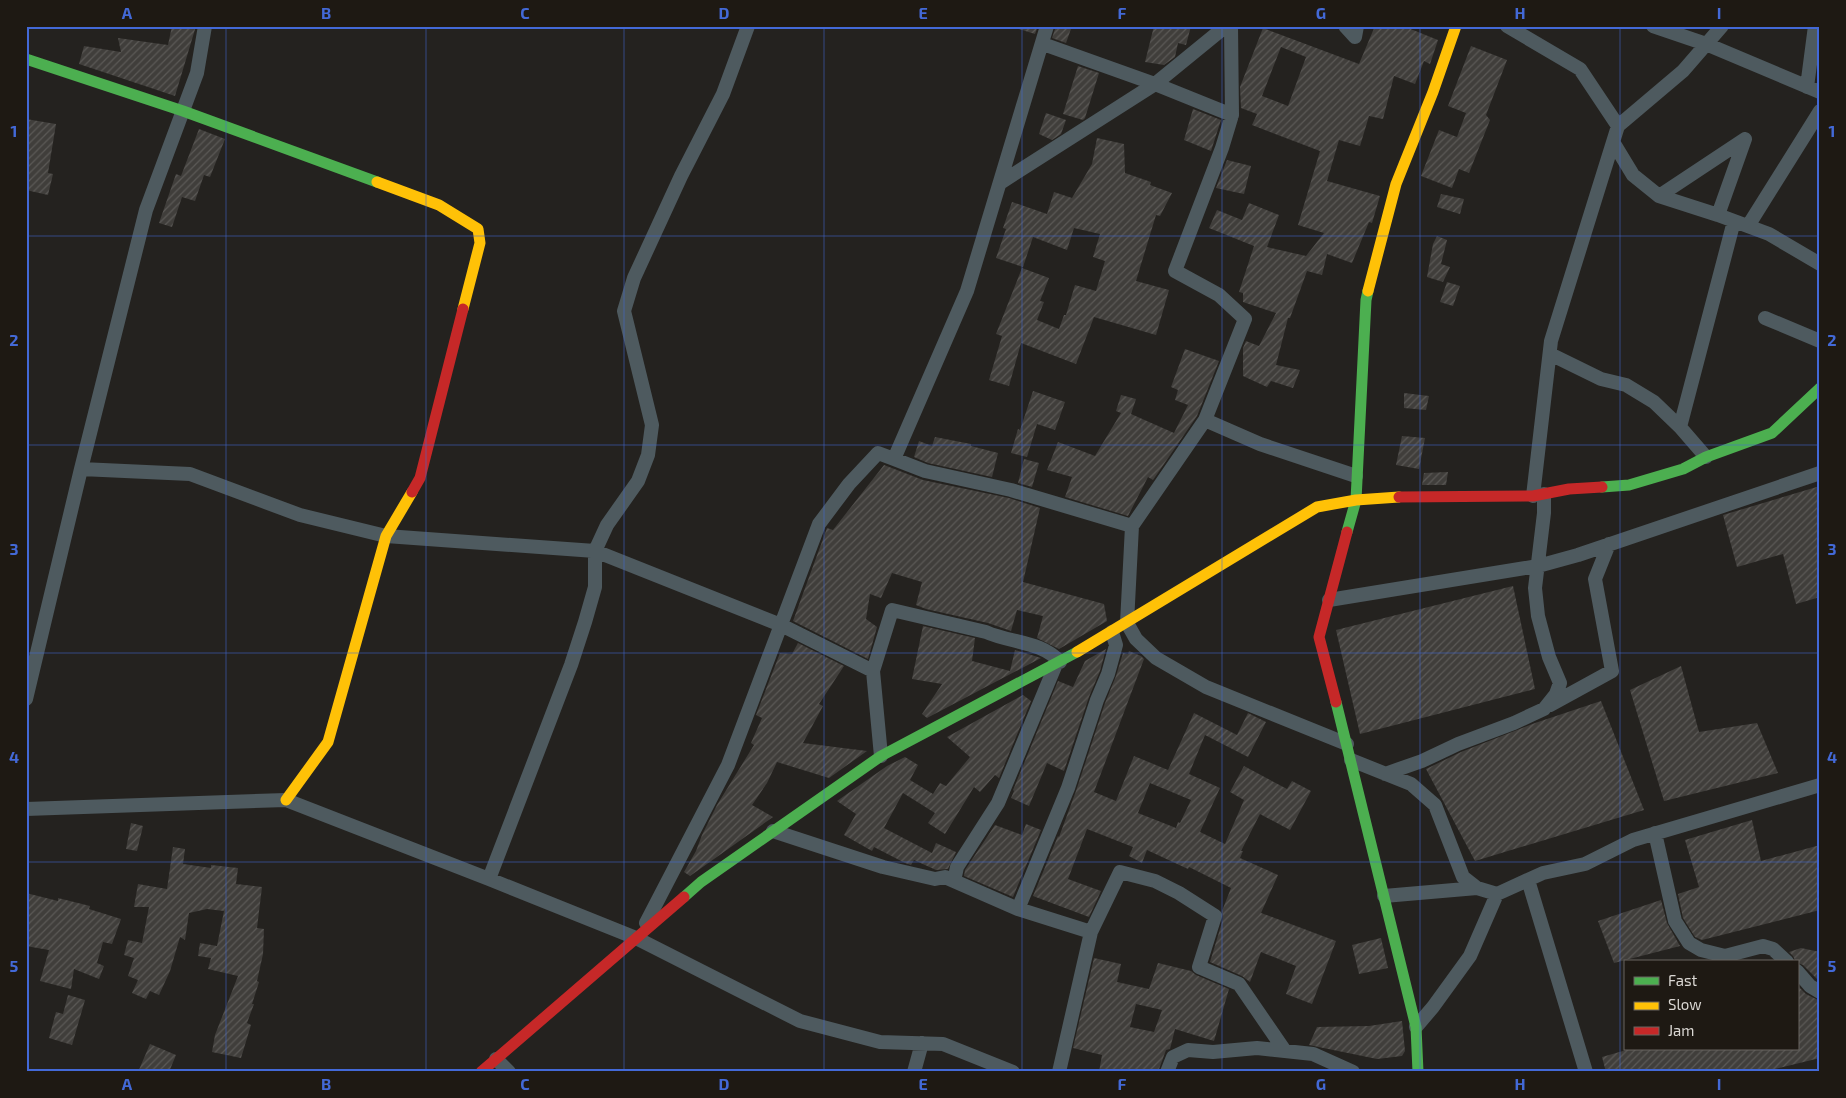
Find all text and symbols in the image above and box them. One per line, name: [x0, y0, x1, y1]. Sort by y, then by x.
text: A: [122, 3, 133, 22]
text: B: [321, 3, 331, 22]
text: C: [520, 3, 530, 22]
text: D: [719, 3, 730, 22]
text: E: [918, 3, 928, 22]
text: F: [1118, 3, 1127, 22]
text: G: [1316, 3, 1326, 22]
text: H: [1514, 3, 1526, 22]
text: I: [1717, 3, 1721, 22]
text: 1: [11, 121, 17, 140]
text: 1: [1829, 121, 1835, 140]
text: 2: [9, 330, 19, 349]
text: 2: [1827, 330, 1837, 349]
text: 3: [9, 539, 19, 558]
text: 3: [1827, 539, 1837, 558]
text: 4: [9, 747, 19, 766]
text: 4: [1827, 747, 1837, 766]
text: 5: [10, 956, 19, 975]
text: 5: [1828, 956, 1837, 975]
legend: [1624, 960, 1798, 1050]
text: Fast: [1668, 971, 1698, 989]
text: Slow: [1668, 995, 1702, 1013]
text: Jam: [1668, 1021, 1694, 1039]
text: A: [122, 1074, 133, 1093]
text: B: [321, 1074, 331, 1093]
text: C: [520, 1074, 530, 1093]
text: D: [719, 1074, 730, 1093]
text: E: [918, 1074, 928, 1093]
text: F: [1118, 1074, 1127, 1093]
text: G: [1316, 1074, 1326, 1093]
text: H: [1514, 1074, 1526, 1093]
text: I: [1717, 1074, 1721, 1093]

